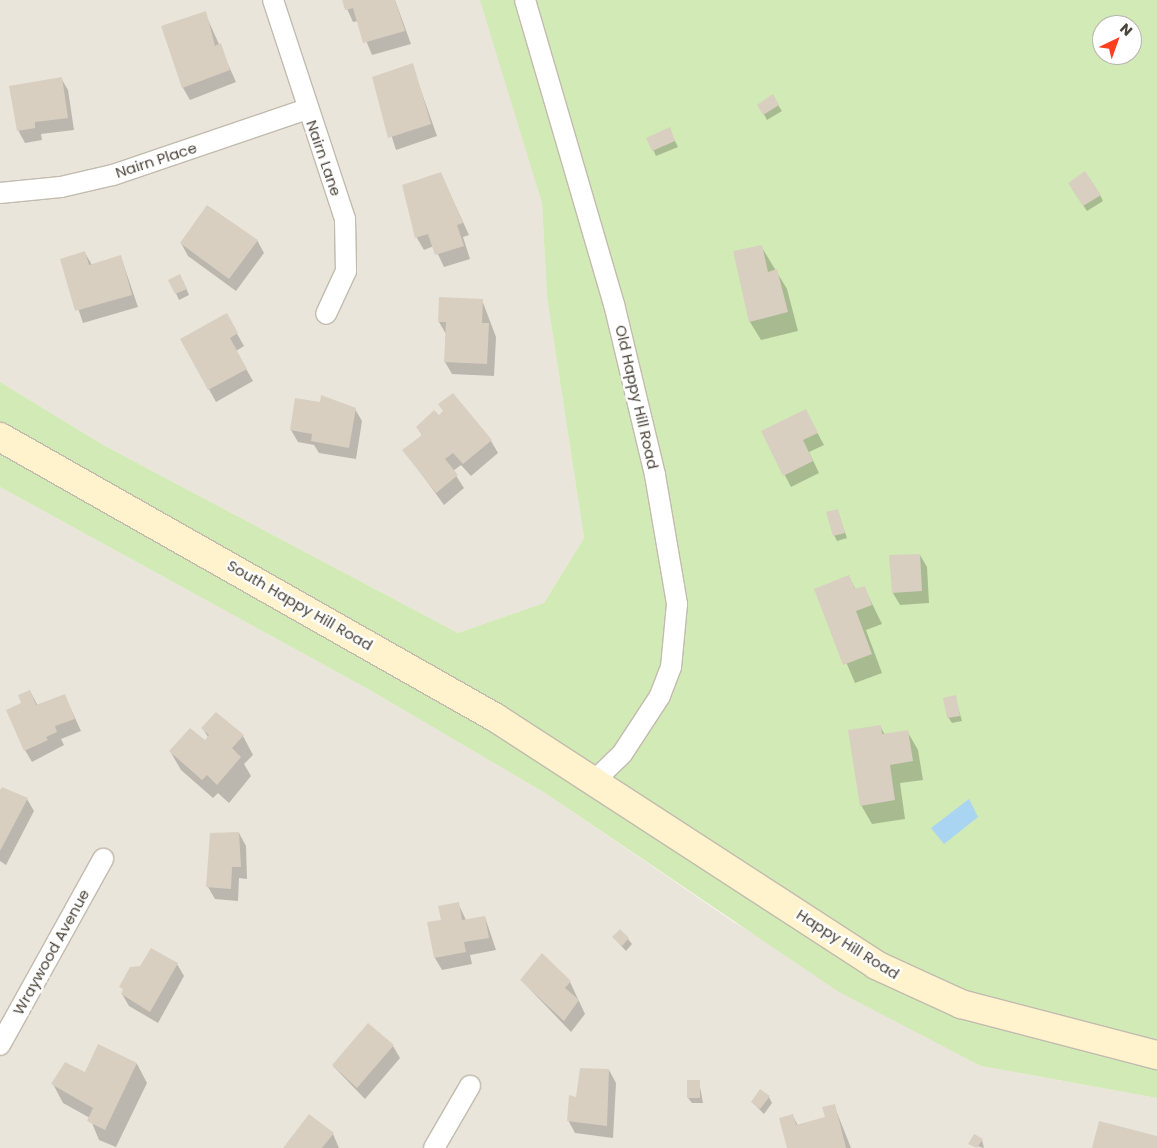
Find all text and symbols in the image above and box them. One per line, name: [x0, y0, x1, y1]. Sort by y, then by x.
north arrow: [1092, 15, 1142, 65]
text: N: [1116, 19, 1137, 41]
street label: Nairn Lane: [303, 118, 345, 198]
street label: Nairn Place: [113, 138, 199, 182]
street label: Old Happy Hill Road: [612, 323, 662, 471]
street label: South Happy Hill Road: [224, 556, 376, 654]
street label: Wraywood Avenue: [9, 886, 93, 1018]
street label: Happy Hill Road: [793, 905, 903, 983]

